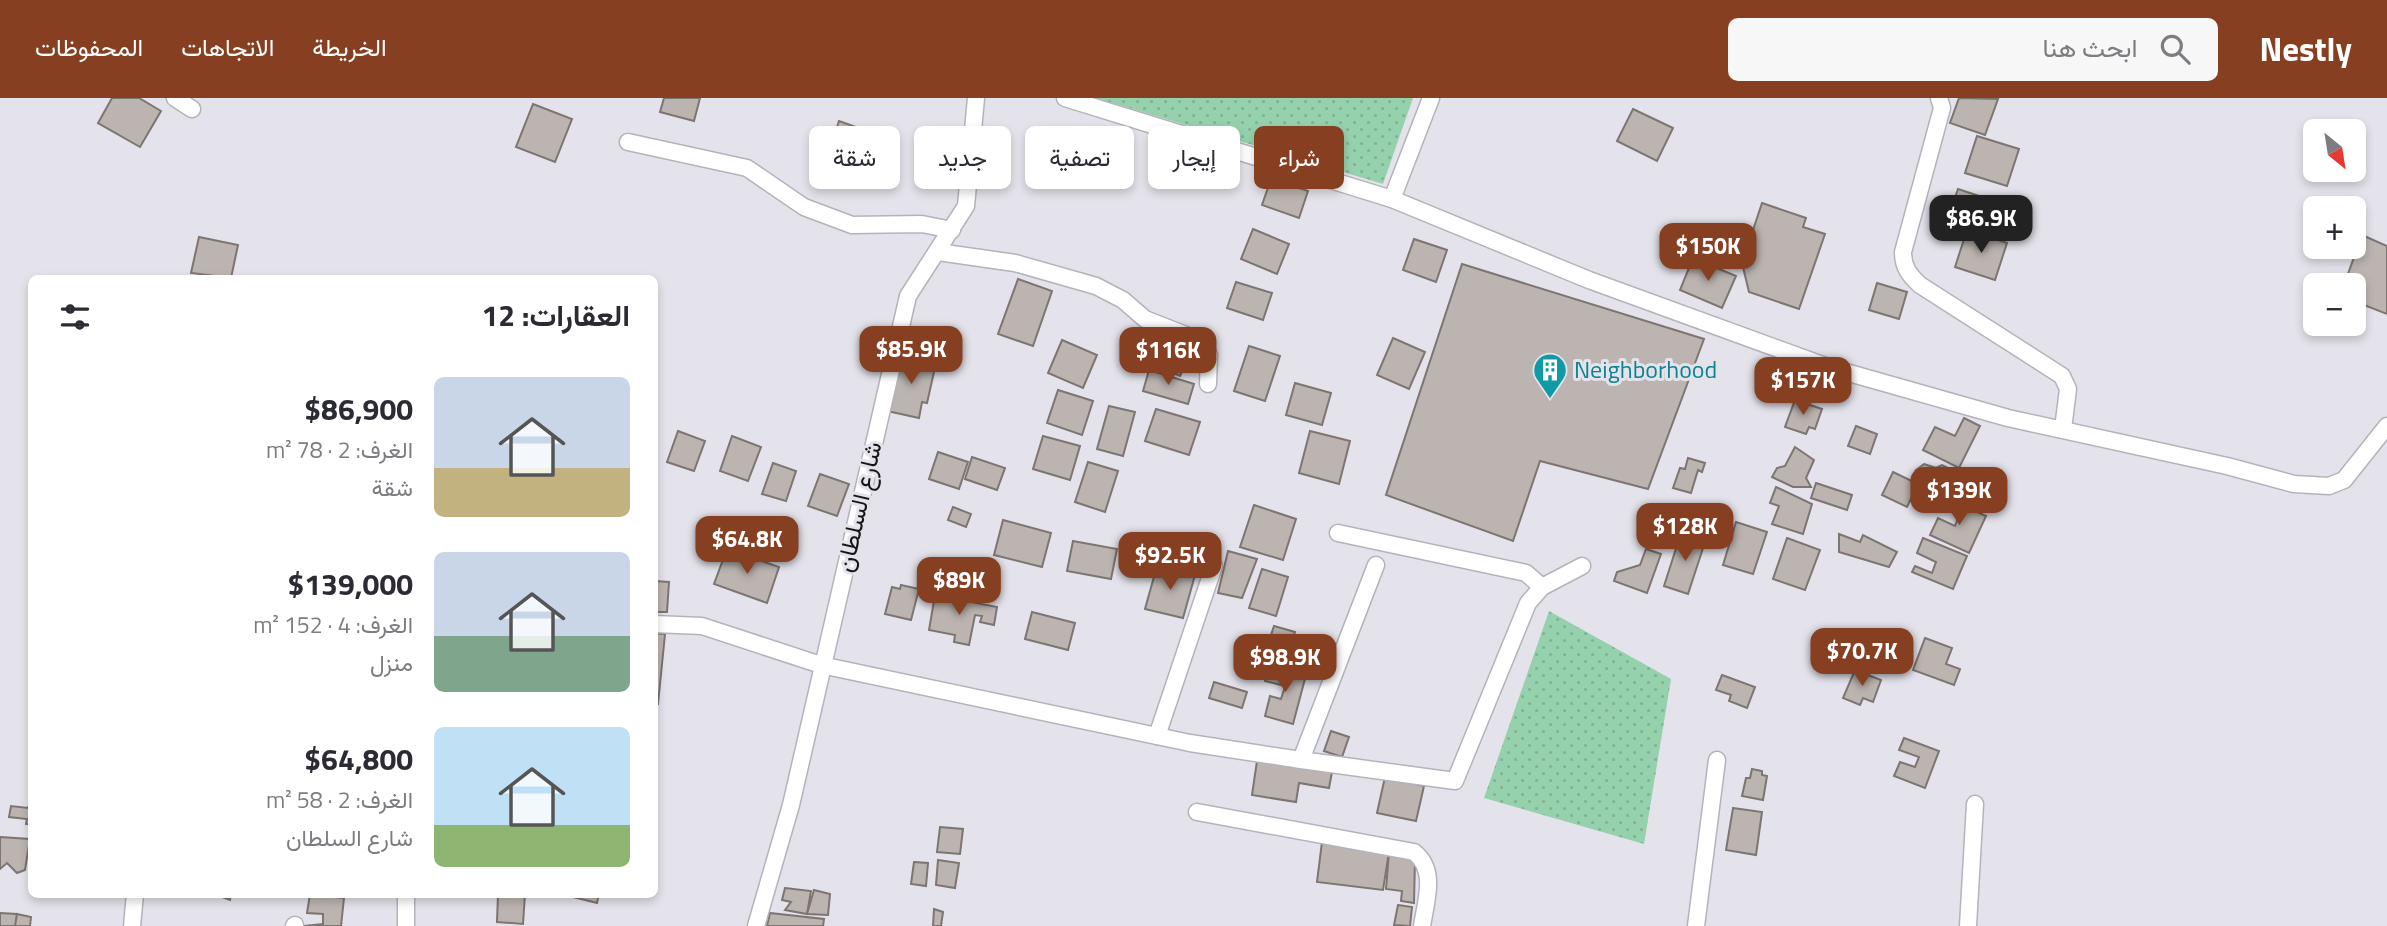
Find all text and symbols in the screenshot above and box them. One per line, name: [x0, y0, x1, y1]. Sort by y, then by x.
search box: [1728, 18, 2218, 81]
text: Nestly: [2260, 24, 2352, 74]
text: ابحث هنا: [2043, 28, 2138, 67]
text: المحفوظات: [35, 29, 143, 65]
text: الاتجاهات: [181, 29, 274, 65]
text: الخريطة: [312, 29, 387, 65]
icon: search: [2156, 30, 2194, 68]
north arrow: [2303, 119, 2366, 182]
map controls: [2303, 119, 2366, 336]
chip: شقة: [809, 126, 900, 189]
chip: جديد: [914, 126, 1011, 189]
chip: تصفية: [1025, 126, 1134, 189]
chip: إيجار: [1148, 126, 1240, 189]
chip: شراء: [1254, 126, 1344, 189]
pin: $86.9K: [1924, 195, 2038, 255]
button: +: [2303, 196, 2366, 259]
text: $86.9K: [1945, 200, 2017, 235]
pin: $150K: [1659, 223, 1757, 283]
text: $150K: [1675, 228, 1741, 263]
button: −: [2303, 273, 2366, 336]
text: العقارات: 12: [482, 292, 630, 338]
icon: filters: [56, 298, 94, 336]
pin: $85.9K: [854, 327, 968, 386]
pin: $116K: [1119, 328, 1217, 387]
text: $85.9K: [875, 331, 947, 366]
text: $116K: [1135, 332, 1201, 367]
building icon: Neighborhood: [1531, 351, 1569, 400]
place label: Neighborhood: [1574, 351, 1717, 387]
pin: $157K: [1754, 358, 1852, 417]
text: $157K: [1770, 362, 1836, 397]
text: $86,900: [304, 386, 413, 432]
icon: home: [490, 405, 574, 489]
text: الغرف: 2 · 78 m²: [266, 432, 413, 467]
street label: شارع السلطان: [826, 438, 890, 575]
pin: $139K: [1910, 468, 2008, 527]
text: شقة: [371, 470, 413, 505]
text: $139K: [1926, 472, 1992, 507]
pin: $128K: [1636, 504, 1734, 563]
text: $128K: [1652, 508, 1718, 543]
pin: $64.8K: [690, 517, 804, 576]
text: $64.8K: [711, 521, 783, 556]
pin: $92.5K: [1113, 532, 1227, 592]
text: $92.5K: [1134, 537, 1206, 572]
pin: $89K: [918, 558, 1000, 617]
text: $139,000: [288, 561, 413, 607]
text: $89K: [933, 562, 985, 597]
icon: home: [490, 580, 574, 664]
text: الغرف: 4 · 152 m²: [253, 607, 413, 642]
pin: $70.7K: [1805, 628, 1919, 688]
text: $70.7K: [1826, 633, 1898, 668]
pin: $98.9K: [1228, 634, 1342, 694]
text: $98.9K: [1249, 639, 1321, 674]
text: منزل: [370, 645, 413, 680]
text: $64,800: [304, 736, 413, 782]
icon: home: [490, 755, 574, 839]
text: الغرف: 2 · 58 m²: [266, 782, 413, 817]
text: شارع السلطان: [286, 820, 413, 855]

